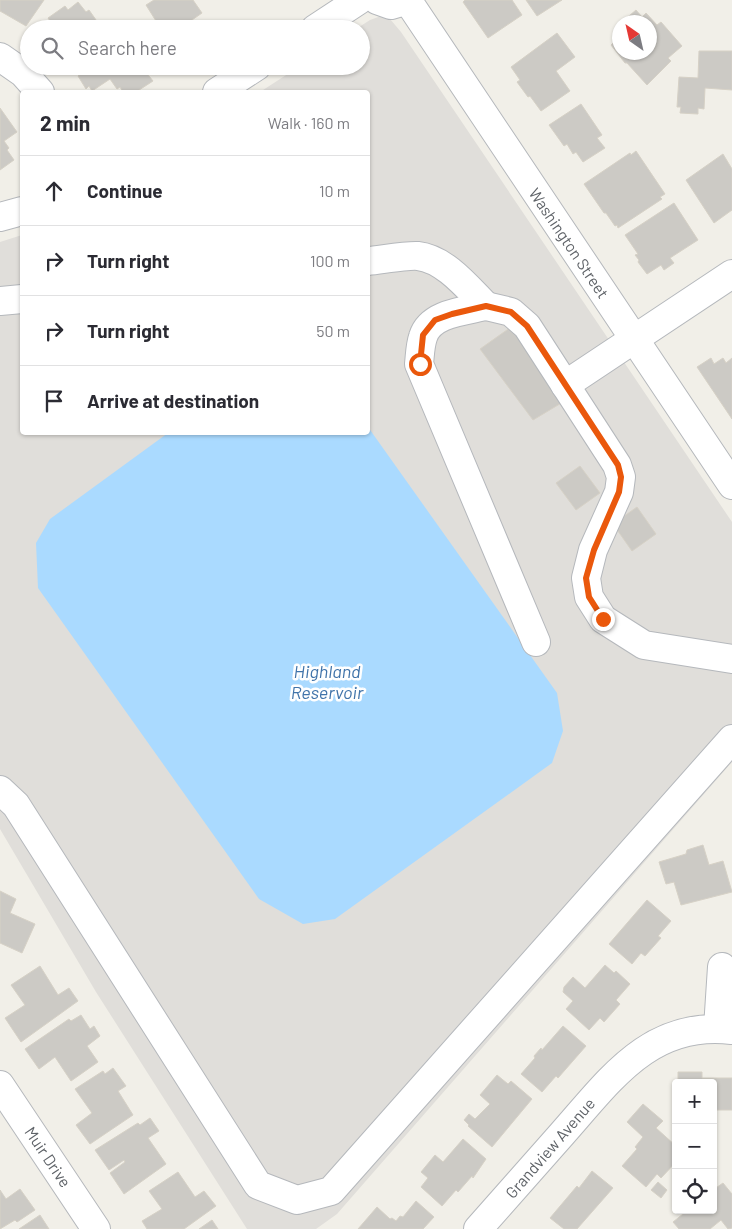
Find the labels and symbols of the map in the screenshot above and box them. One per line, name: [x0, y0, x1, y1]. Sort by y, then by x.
north arrow: [612, 15, 657, 60]
street label: Washington Street: [526, 184, 613, 301]
route start: [409, 353, 432, 376]
route end: [592, 608, 615, 631]
water label: Highland Reservoir: [291, 660, 364, 703]
street label: Grandview Avenue: [501, 1094, 598, 1202]
street label: Muir Drive: [21, 1123, 76, 1191]

